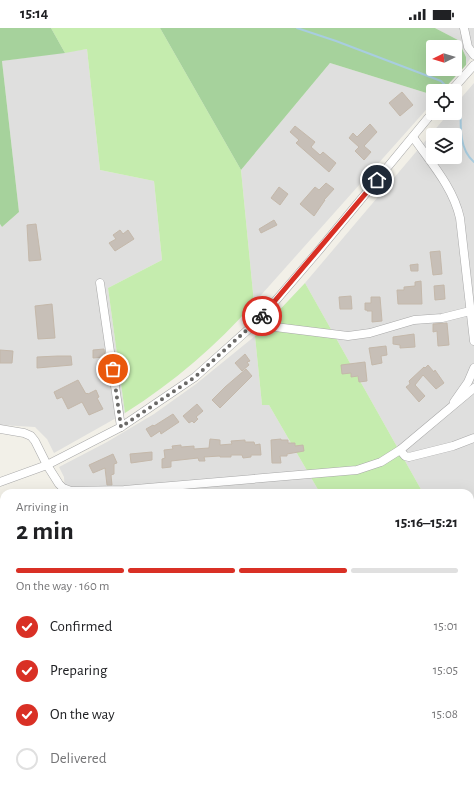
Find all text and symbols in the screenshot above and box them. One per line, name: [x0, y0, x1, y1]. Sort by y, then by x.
text: 15:14: [20, 6, 48, 21]
north arrow: [426, 40, 462, 76]
map controls: [426, 40, 462, 164]
button: locate: [426, 84, 462, 120]
button: layers: [426, 128, 462, 164]
pin: [360, 163, 394, 197]
icon: home: [366, 169, 388, 191]
courier: [242, 296, 282, 336]
icon: bike: [251, 305, 273, 327]
pin: [96, 352, 130, 386]
icon: bag: [102, 358, 124, 380]
text: Arriving in: [16, 501, 69, 514]
text: 15:16–15:21: [395, 515, 458, 530]
text: 2 min: [16, 518, 74, 544]
text: On the way · 160 m: [16, 580, 109, 593]
icon: check: [16, 616, 38, 638]
text: Confirmed: [50, 619, 112, 634]
text: 15:01: [434, 620, 458, 633]
icon: check: [16, 660, 38, 682]
text: Preparing: [50, 663, 107, 678]
text: 15:05: [433, 664, 458, 677]
icon: check: [16, 704, 38, 726]
text: On the way: [50, 707, 115, 722]
text: 15:08: [432, 708, 458, 721]
text: Delivered: [50, 751, 107, 766]

